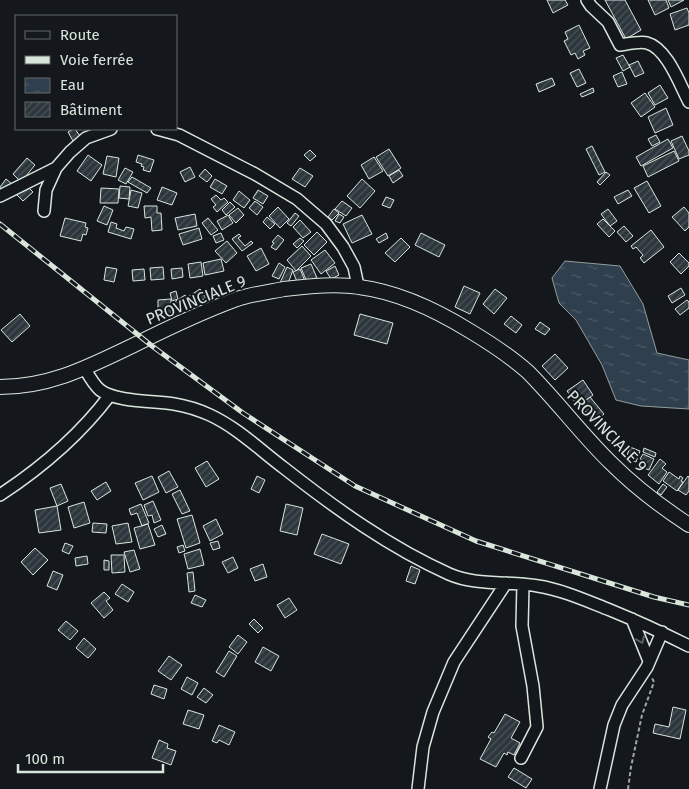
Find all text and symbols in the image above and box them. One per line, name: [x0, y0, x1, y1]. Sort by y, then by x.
legend: [15, 15, 178, 130]
text: Route: [60, 26, 100, 44]
text: Voie ferrée: [60, 51, 134, 69]
text: Eau: [60, 76, 85, 94]
text: Bâtiment: [60, 101, 123, 119]
street label: PROVINCIALE 9: [143, 271, 249, 329]
street label: PROVINCIALE 9: [563, 386, 651, 476]
one-way arrow: [634, 635, 645, 644]
scale bar: [18, 742, 162, 774]
text: 100 m: [25, 750, 65, 768]

